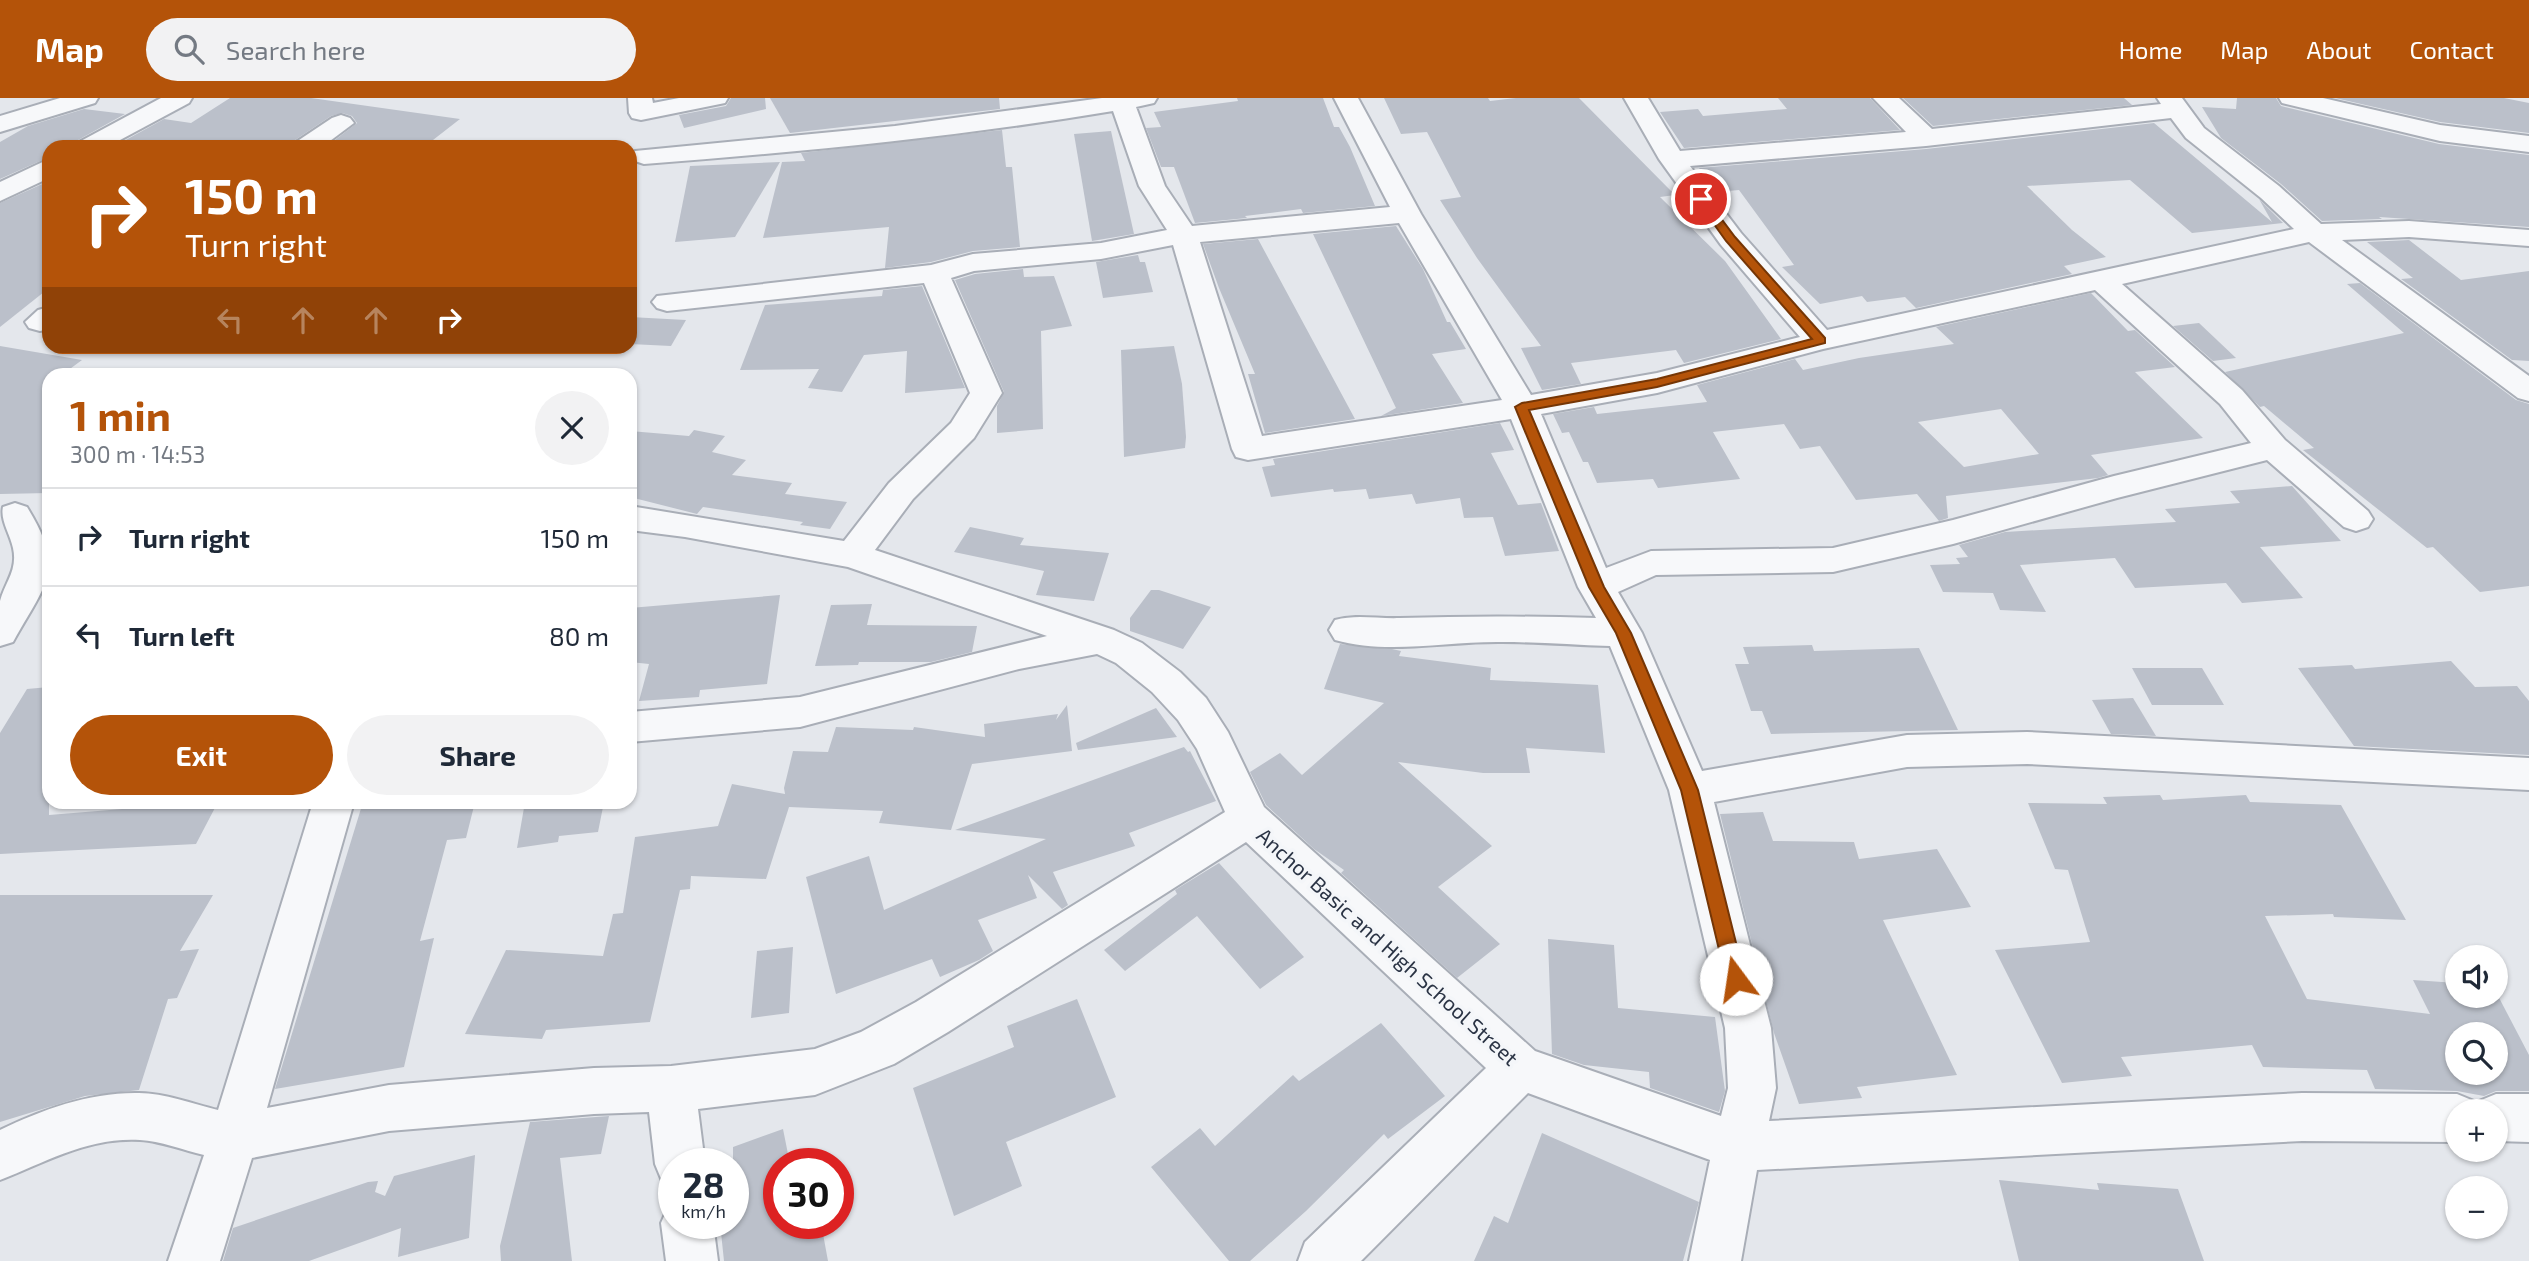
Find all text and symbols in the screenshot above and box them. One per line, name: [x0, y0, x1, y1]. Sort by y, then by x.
search box: [146, 18, 636, 81]
text: Map: [35, 29, 104, 69]
icon: search: [170, 30, 208, 68]
text: Search here: [226, 34, 365, 65]
text: Home: [2119, 35, 2182, 64]
text: Map: [2220, 35, 2268, 64]
text: About: [2306, 35, 2372, 64]
text: Contact: [2410, 35, 2494, 64]
text: 150 m: [185, 165, 318, 224]
icon: right: [70, 168, 161, 259]
pin: [1671, 169, 1731, 229]
icon: arrive: [1682, 180, 1720, 218]
text: Turn right: [185, 225, 327, 263]
icon: left: [211, 301, 249, 339]
icon: ahead: [284, 301, 322, 339]
icon: ahead: [357, 301, 395, 339]
icon: right: [430, 301, 468, 339]
text: 1 min: [70, 389, 171, 439]
button: close: [535, 391, 609, 465]
text: 300 m · 14:53: [70, 440, 205, 468]
icon: right: [70, 518, 108, 556]
text: Turn right: [129, 522, 250, 553]
text: 150 m: [540, 522, 609, 553]
icon: left: [70, 616, 108, 654]
text: Turn left: [129, 620, 235, 651]
text: 80 m: [549, 620, 609, 651]
button: Exit: [70, 715, 333, 795]
button: Share: [347, 715, 609, 795]
street label: Anchor Basic and High School Street: [1252, 822, 1524, 1070]
position arrow: [1699, 942, 1773, 1016]
map controls: [2445, 945, 2508, 1239]
button: sound: [2445, 945, 2508, 1008]
button: search: [2445, 1022, 2508, 1085]
button: +: [2445, 1099, 2508, 1162]
speed limit sign: 30: [763, 1148, 854, 1239]
text: 28: [682, 1163, 725, 1205]
button: −: [2445, 1176, 2508, 1239]
text: km/h: [681, 1200, 726, 1222]

